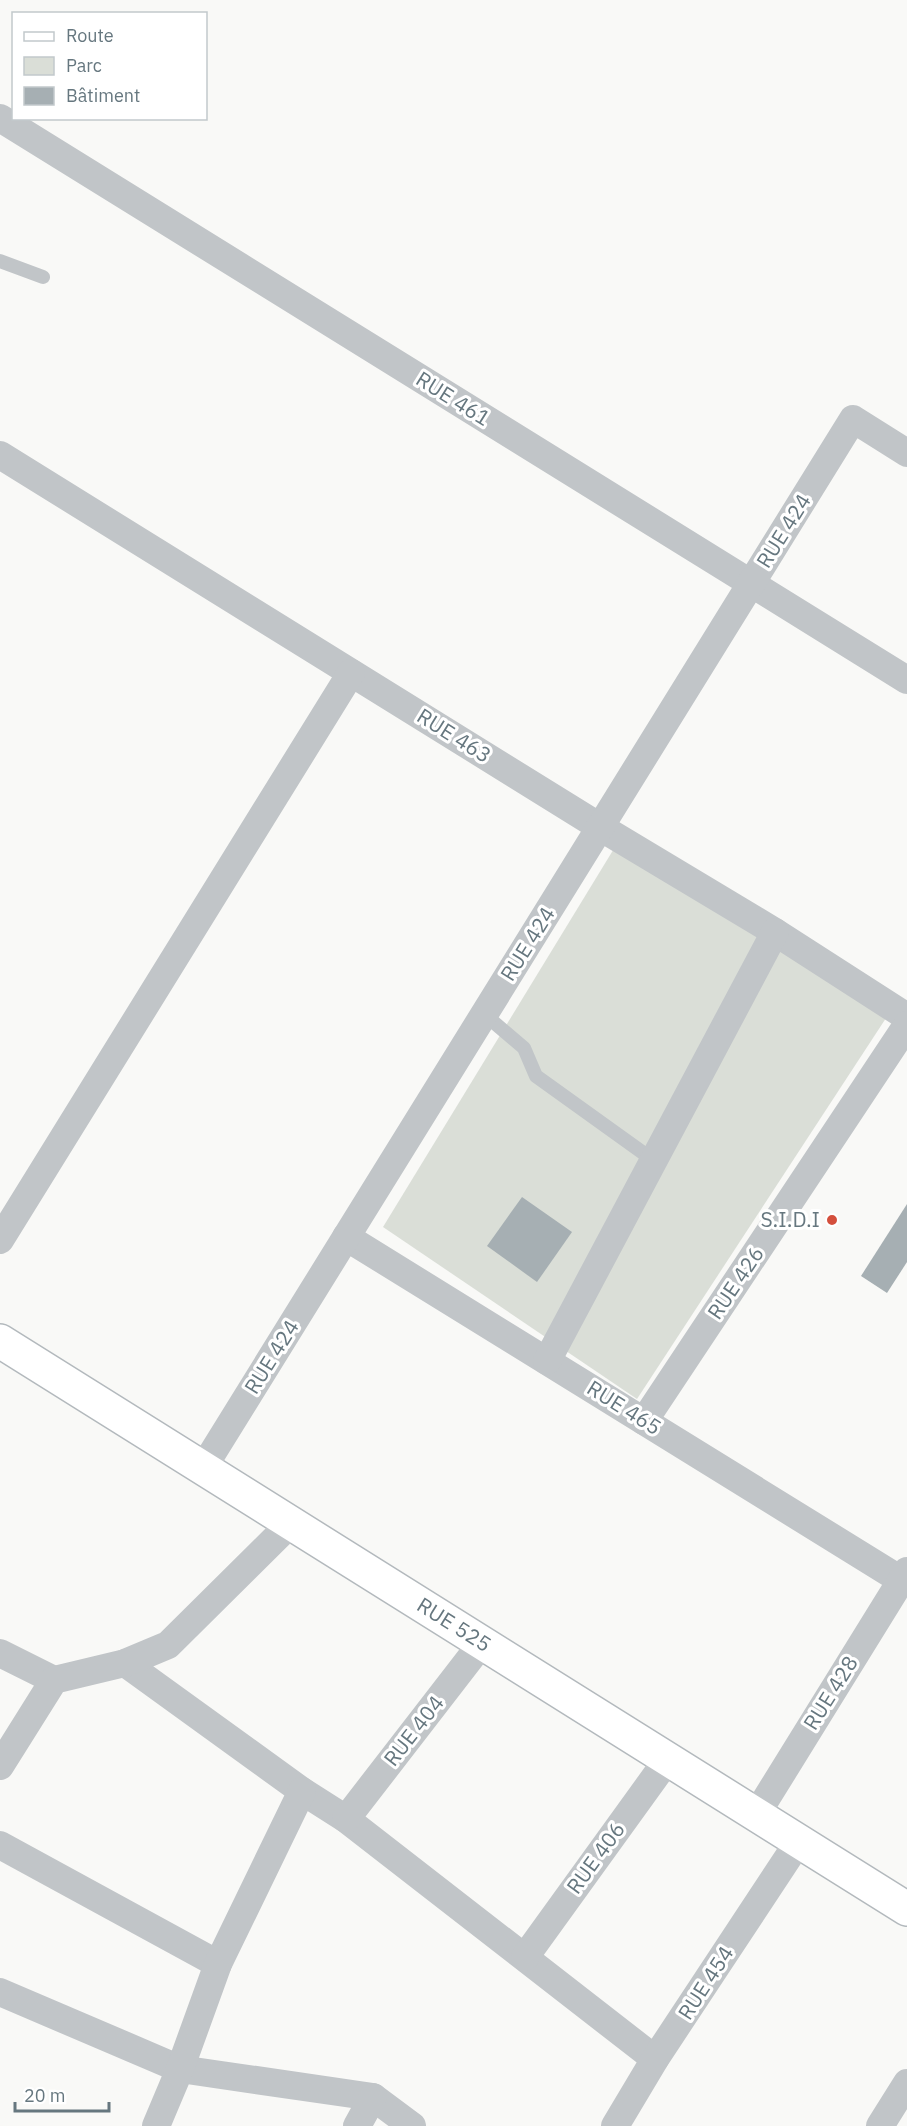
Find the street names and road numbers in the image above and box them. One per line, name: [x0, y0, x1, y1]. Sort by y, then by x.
street label: RUE 461: [411, 364, 496, 432]
street label: RUE 424: [749, 488, 817, 573]
street label: RUE 463: [412, 701, 497, 769]
street label: RUE 424: [493, 901, 561, 986]
street label: RUE 426: [701, 1240, 770, 1324]
street label: RUE 424: [237, 1314, 305, 1399]
street label: RUE 465: [582, 1373, 667, 1441]
street label: RUE 525: [412, 1590, 497, 1658]
street label: RUE 428: [796, 1650, 864, 1735]
street label: RUE 404: [377, 1689, 450, 1771]
street label: RUE 406: [560, 1816, 631, 1899]
street label: RUE 454: [671, 1940, 739, 2025]

